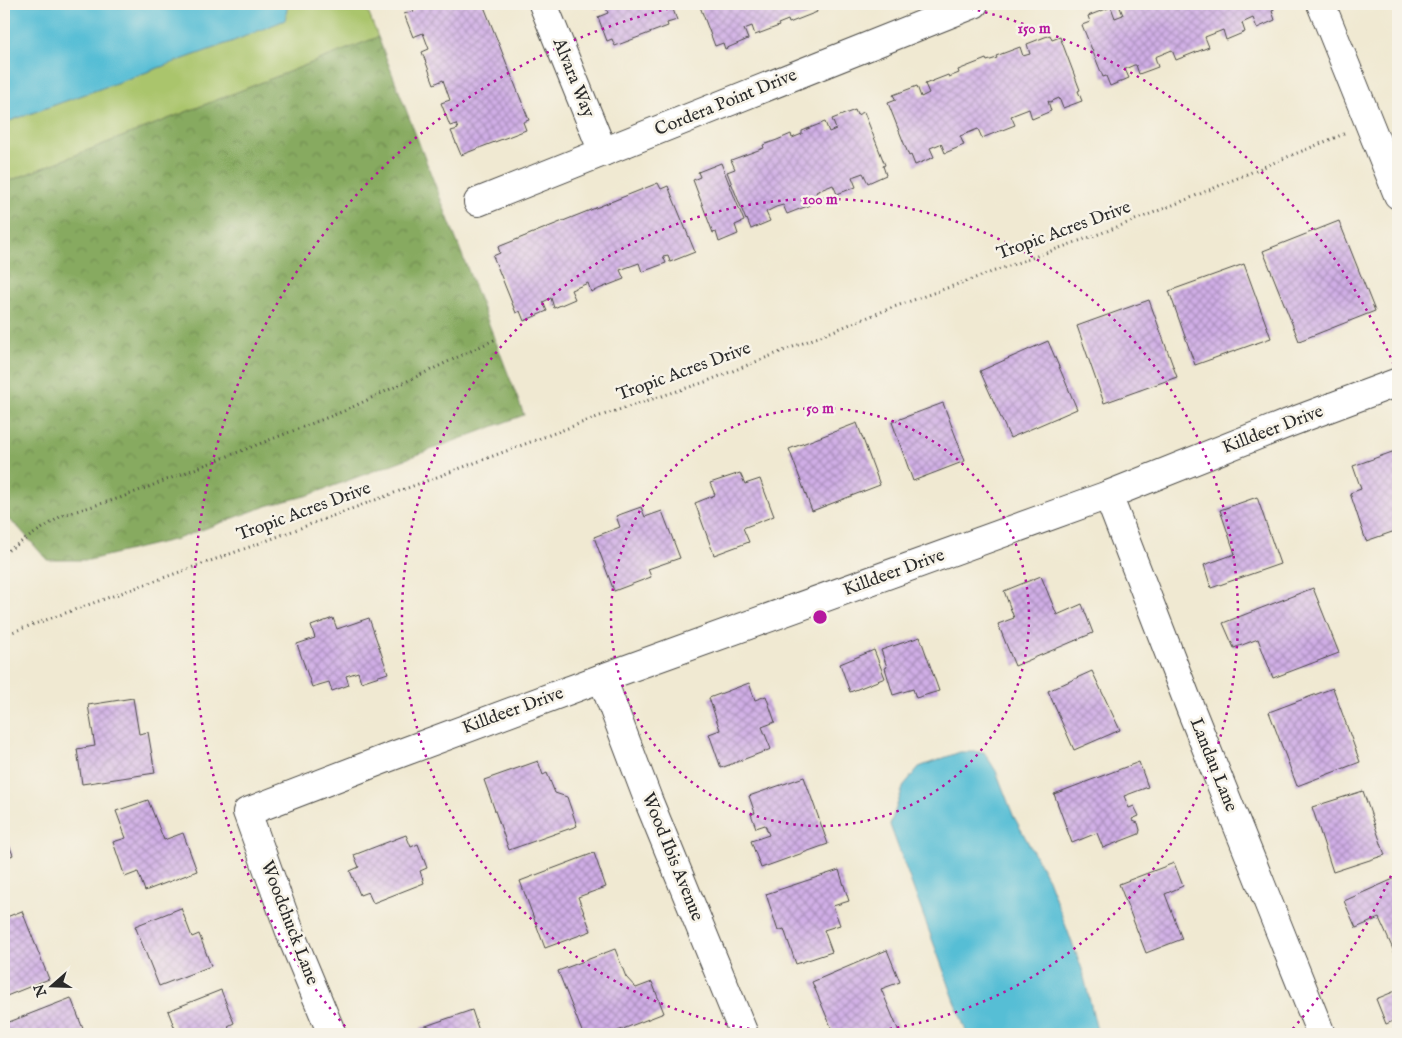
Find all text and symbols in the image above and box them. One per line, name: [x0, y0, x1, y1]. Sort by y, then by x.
text: 150 m: [1017, 19, 1051, 38]
street label: Alvara Way: [546, 34, 599, 121]
street label: Cordera Point Drive: [652, 64, 800, 142]
text: 100 m: [802, 190, 838, 209]
street label: Tropic Acres Drive: [994, 196, 1134, 266]
street label: Tropic Acres Drive: [614, 337, 754, 407]
text: 50 m: [806, 399, 834, 418]
street label: Killdeer Drive: [1219, 400, 1327, 460]
street label: Tropic Acres Drive: [234, 477, 374, 547]
street label: Killdeer Drive: [840, 544, 948, 602]
centre of rings: [811, 608, 829, 626]
street label: Killdeer Drive: [459, 682, 567, 740]
street label: Landau Lane: [1184, 715, 1242, 815]
street label: Wood Ibis Avenue: [636, 789, 708, 925]
street label: Woodchuck Lane: [255, 858, 323, 988]
north arrow: [28, 960, 78, 1010]
text: N: [30, 981, 52, 1000]

